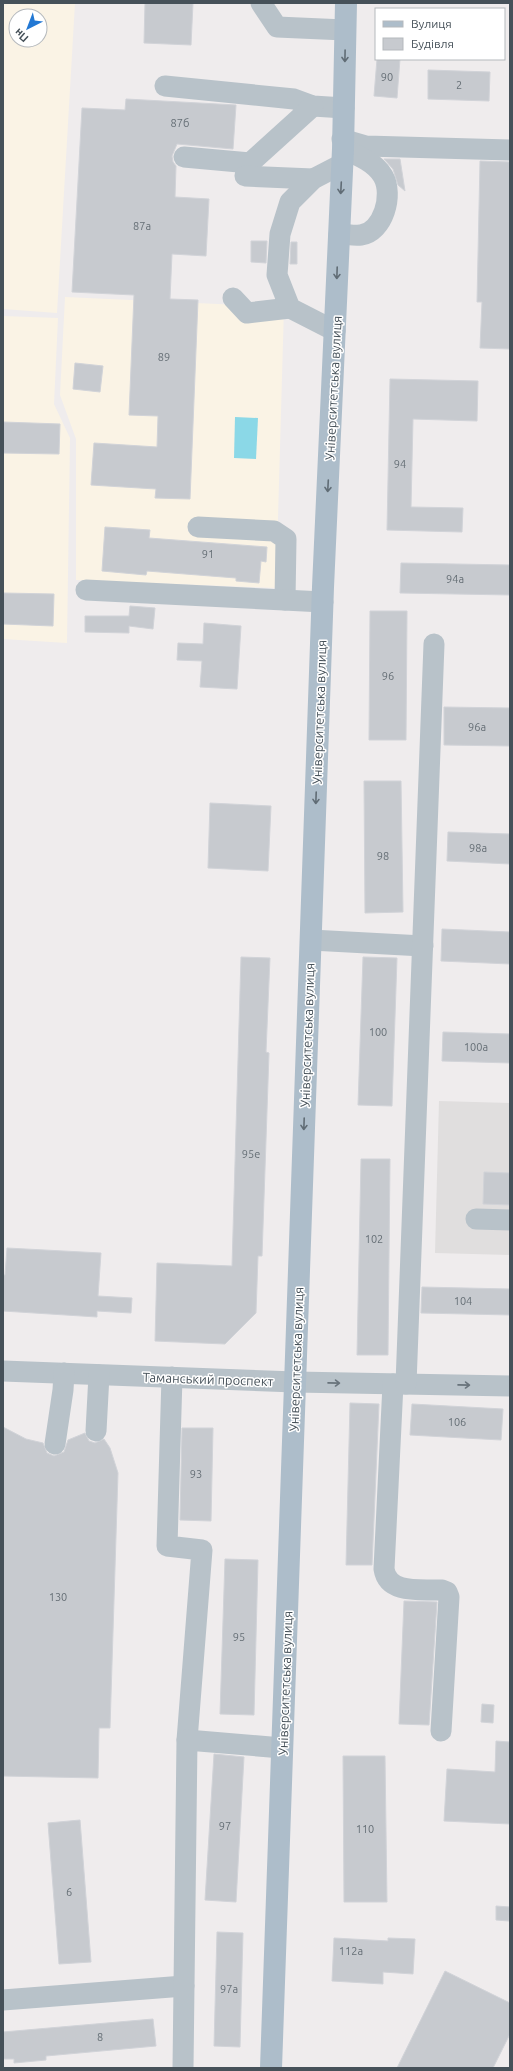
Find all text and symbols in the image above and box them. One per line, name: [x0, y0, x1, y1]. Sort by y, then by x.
north arrow: [8, 8, 48, 48]
legend: [375, 8, 505, 60]
text: Вулиця: [411, 17, 452, 30]
text: Пн: [12, 26, 31, 45]
text: Будівля: [411, 37, 454, 50]
one-way arrow: [341, 49, 349, 62]
house number: 90: [381, 71, 393, 83]
house number: 2: [456, 79, 462, 91]
house number: 87б: [171, 117, 189, 129]
one-way arrow: [337, 181, 345, 194]
house number: 87а: [133, 220, 151, 232]
one-way arrow: [334, 266, 341, 279]
street label: Університетська вулиця: [322, 315, 344, 461]
house number: 89: [158, 351, 170, 363]
house number: 94: [394, 458, 406, 470]
one-way arrow: [324, 479, 332, 492]
house number: 91: [202, 548, 214, 560]
house number: 94а: [446, 573, 464, 585]
street label: Університетська вулиця: [309, 640, 329, 784]
house number: 96: [382, 670, 394, 682]
house number: 96а: [468, 721, 486, 733]
one-way arrow: [312, 791, 320, 804]
house number: 98а: [469, 842, 487, 854]
house number: 98: [377, 850, 389, 862]
street label: Університетська вулиця: [297, 963, 317, 1107]
house number: 100: [369, 1026, 387, 1038]
house number: 100а: [464, 1041, 488, 1053]
one-way arrow: [301, 1117, 308, 1130]
house number: 95е: [242, 1148, 260, 1160]
house number: 102: [365, 1233, 383, 1245]
street label: Університетська вулиця: [286, 1287, 306, 1431]
house number: 104: [454, 1295, 472, 1307]
street label: Таманський проспект: [142, 1370, 274, 1388]
one-way arrow: [327, 1379, 340, 1387]
one-way arrow: [457, 1381, 470, 1389]
house number: 106: [448, 1416, 466, 1428]
house number: 93: [190, 1468, 202, 1480]
house number: 130: [49, 1591, 67, 1603]
street label: Університетська вулиця: [275, 1611, 295, 1755]
house number: 95: [233, 1631, 245, 1643]
house number: 97: [219, 1820, 231, 1832]
house number: 110: [356, 1823, 374, 1835]
house number: 6: [66, 1886, 72, 1898]
house number: 112а: [339, 1945, 363, 1957]
house number: 97а: [220, 1983, 238, 1995]
house number: 8: [97, 2031, 103, 2043]

